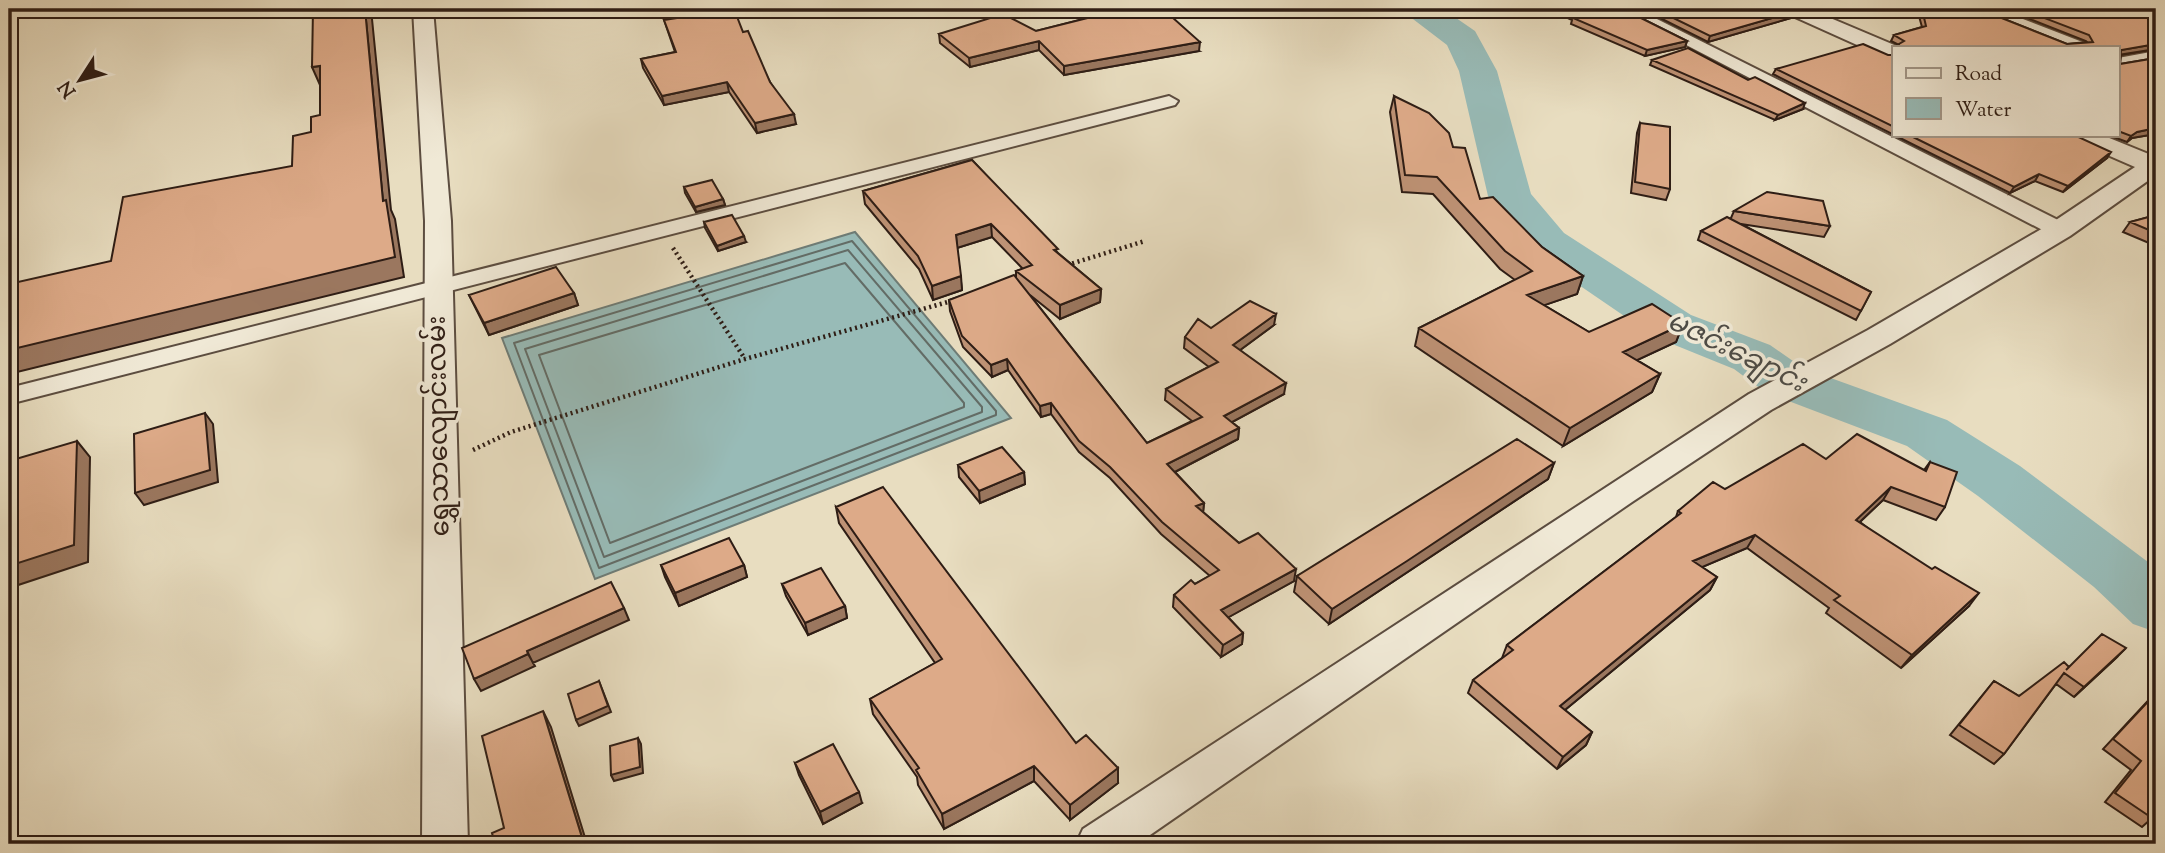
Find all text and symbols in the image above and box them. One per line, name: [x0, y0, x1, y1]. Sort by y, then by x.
north arrow: [46, 46, 116, 116]
legend: [1892, 46, 2120, 136]
text: Road: [1955, 60, 2002, 90]
text: N: [53, 74, 84, 103]
text: Water: [1955, 96, 2012, 126]
water label: မဇင်းချောင်း: [1659, 300, 1815, 406]
street label: ရွှေသာလျောင်းလမ်း: [419, 315, 460, 537]

